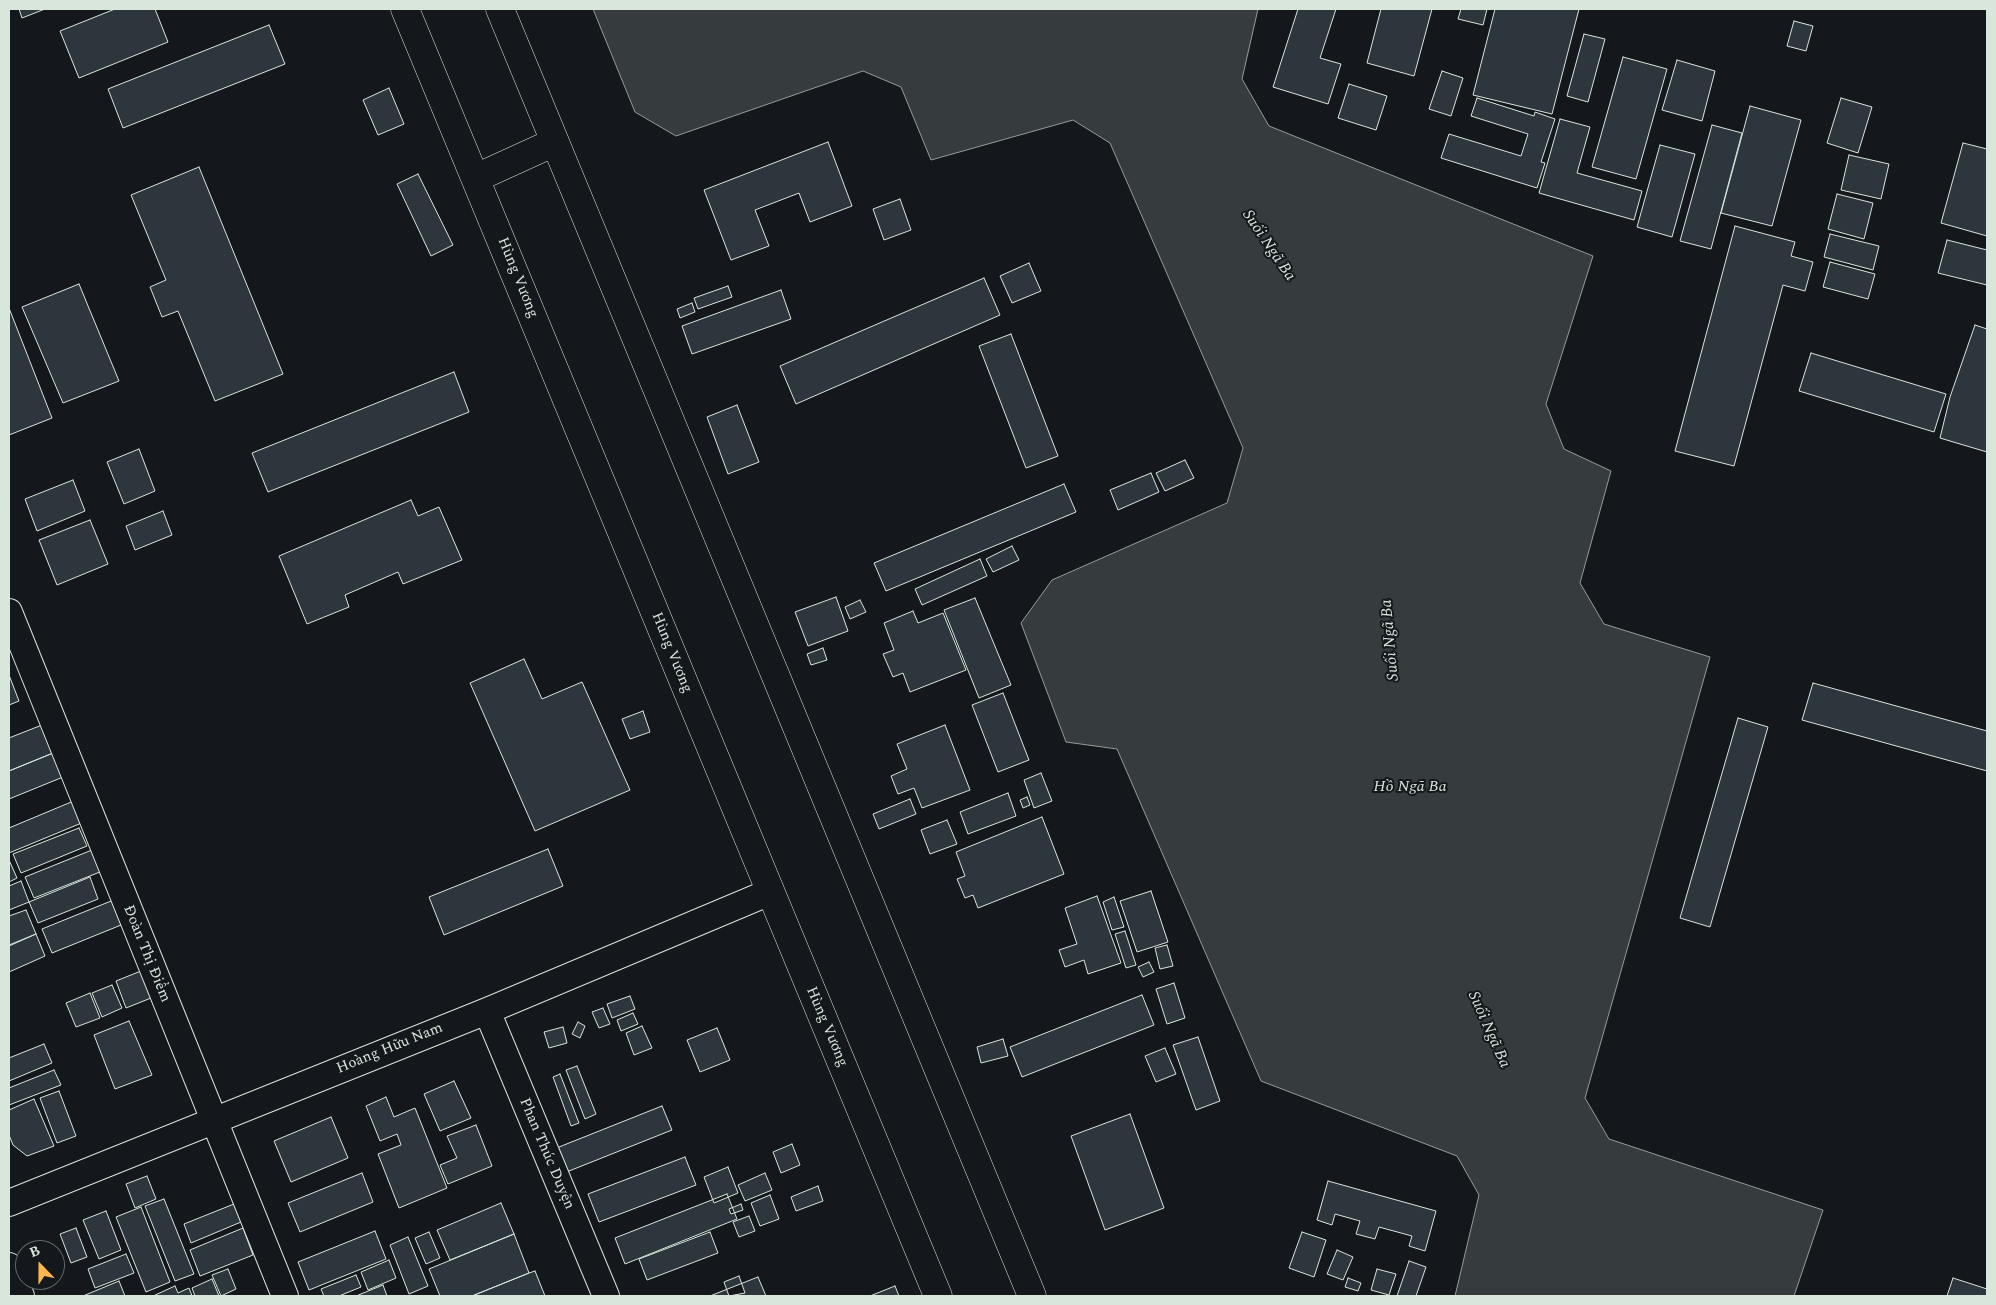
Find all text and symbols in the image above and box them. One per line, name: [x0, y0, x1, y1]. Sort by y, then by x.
water label: Suối Ngã Ba: [1237, 207, 1299, 285]
street label: Hùng Vương: [493, 235, 541, 321]
water label: Suối Ngã Ba: [1378, 599, 1404, 681]
street label: Hùng Vương: [647, 610, 695, 696]
water label: Hồ Ngã Ba: [1373, 778, 1447, 798]
street label: Đoàn Thị Điểm: [118, 903, 174, 1005]
street label: Hùng Vương: [801, 984, 851, 1070]
water label: Suối Ngã Ba: [1463, 989, 1513, 1071]
street label: Hoàng Hữu Nam: [334, 1019, 446, 1079]
street label: Phan Thúc Duyện: [514, 1096, 578, 1212]
north arrow: [15, 1240, 65, 1290]
text: B: [26, 1240, 43, 1263]

